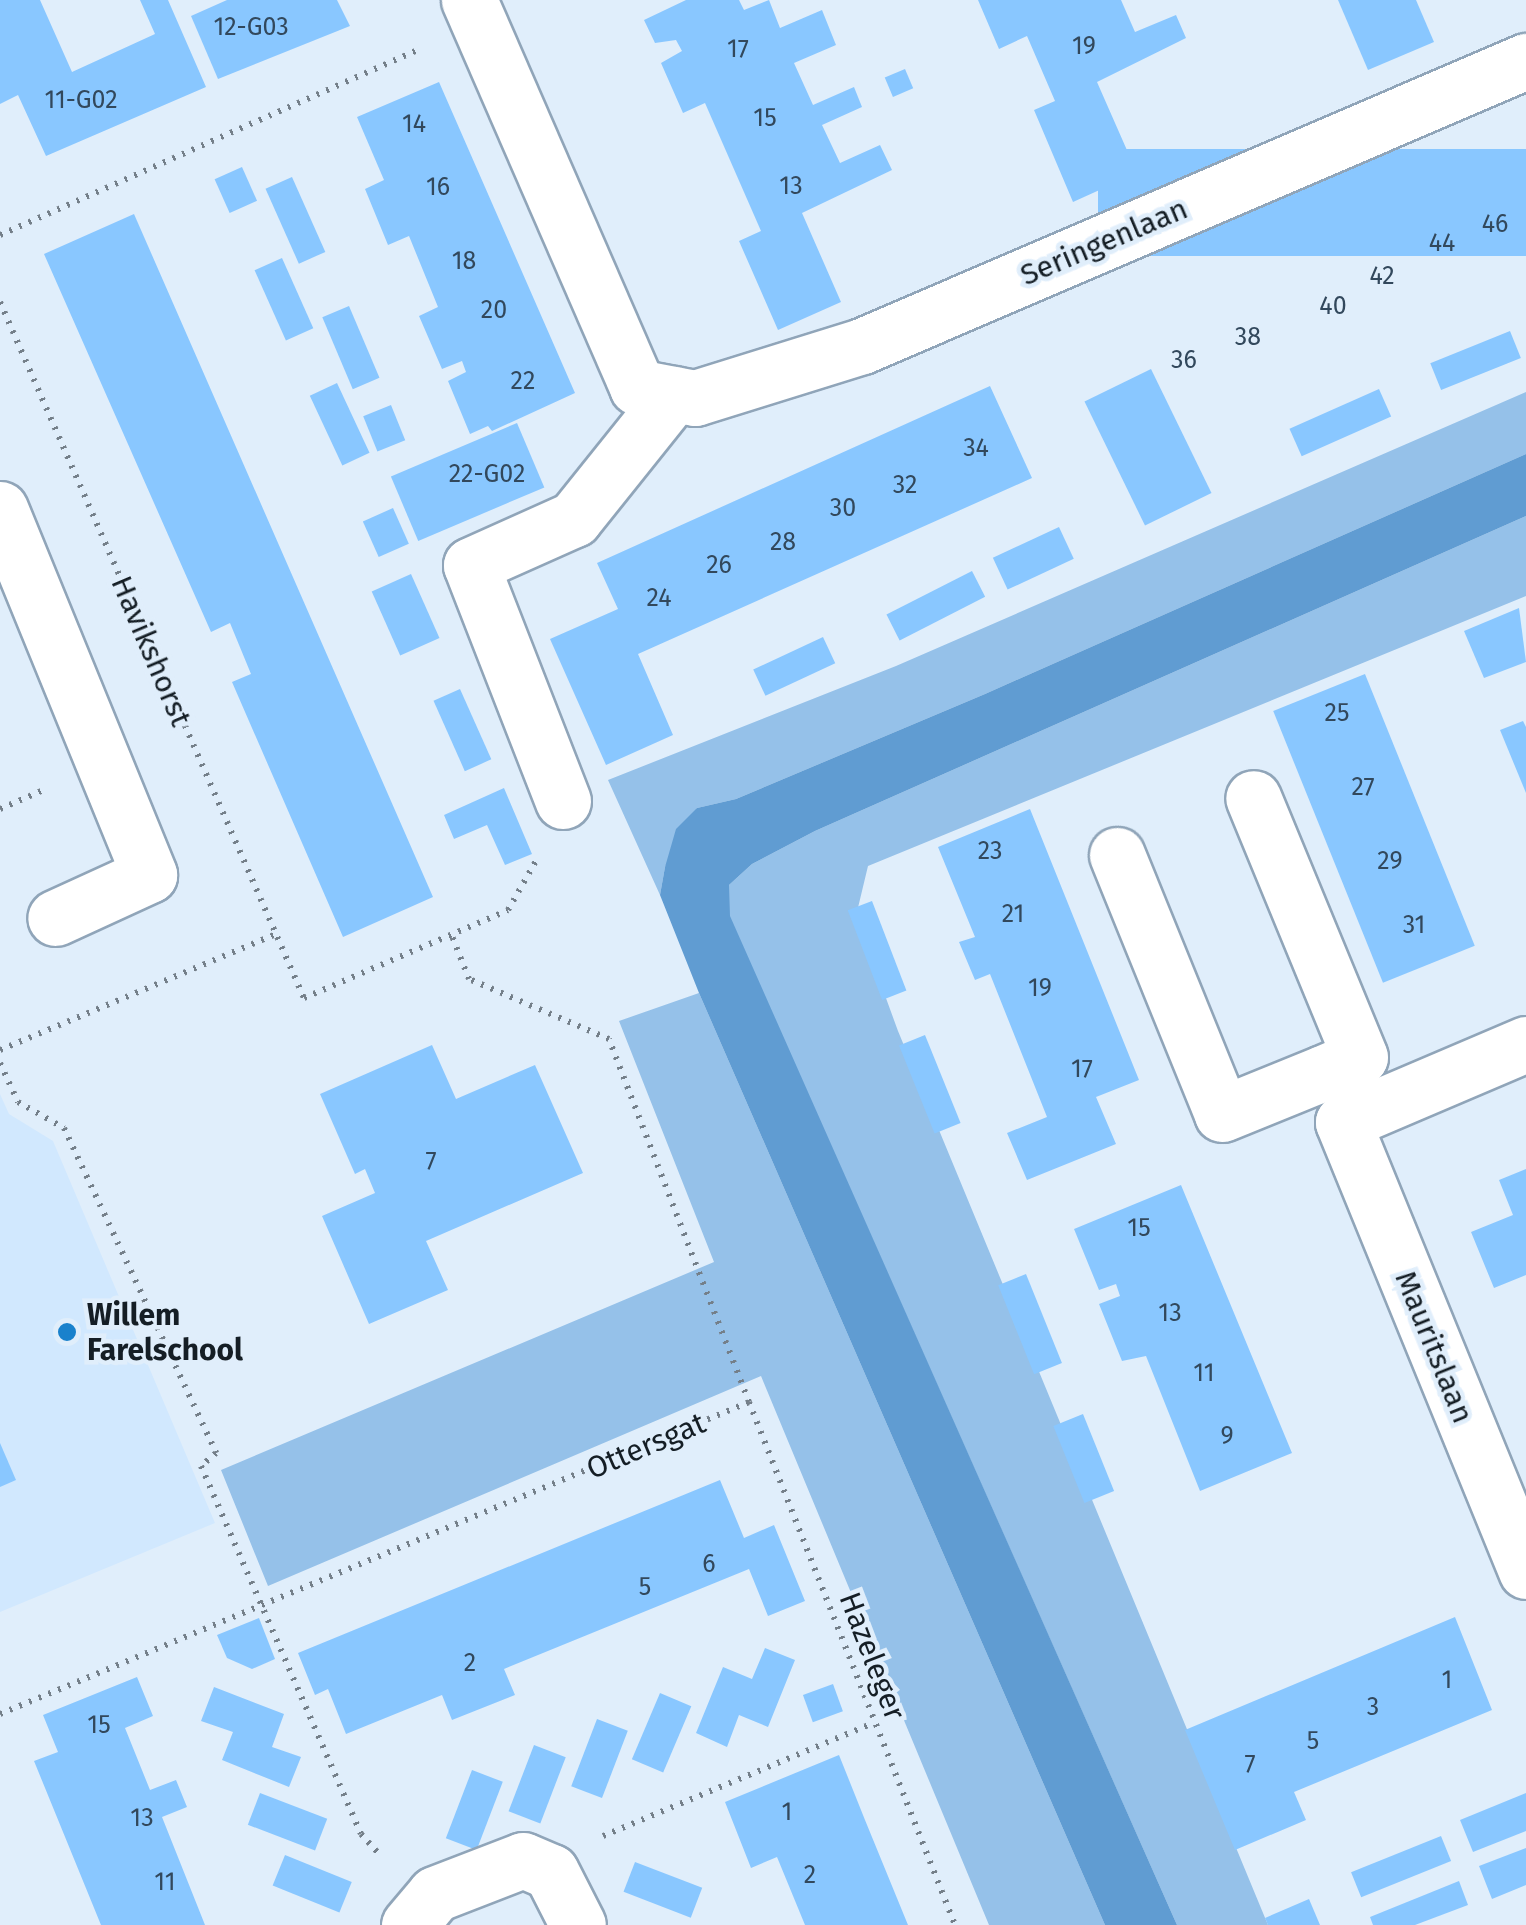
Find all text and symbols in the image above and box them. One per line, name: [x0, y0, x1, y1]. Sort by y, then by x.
house number: 12-G03: [213, 12, 289, 42]
house number: 19: [1072, 31, 1096, 61]
house number: 17: [727, 34, 749, 64]
house number: 11-G02: [44, 85, 118, 115]
house number: 15: [753, 103, 777, 133]
house number: 14: [402, 109, 426, 139]
house number: 13: [779, 171, 803, 201]
house number: 16: [426, 172, 450, 202]
street label: Seringenlaan: [1015, 191, 1193, 293]
house number: 46: [1482, 209, 1508, 239]
house number: 44: [1429, 228, 1455, 258]
house number: 18: [452, 246, 476, 276]
house number: 42: [1369, 261, 1395, 291]
house number: 40: [1319, 291, 1347, 321]
house number: 20: [481, 295, 507, 325]
house number: 38: [1235, 322, 1261, 352]
house number: 36: [1171, 345, 1197, 375]
house number: 22: [511, 366, 535, 396]
house number: 34: [963, 433, 989, 463]
house number: 22-G02: [449, 459, 525, 489]
house number: 32: [893, 470, 917, 500]
house number: 30: [830, 493, 856, 523]
house number: 28: [770, 527, 796, 557]
house number: 26: [706, 550, 732, 580]
street label: Havikshorst: [103, 570, 199, 732]
house number: 24: [647, 583, 671, 613]
house number: 25: [1325, 698, 1349, 728]
house number: 27: [1351, 772, 1375, 802]
house number: 23: [978, 836, 1002, 866]
house number: 29: [1377, 846, 1403, 876]
house number: 21: [1002, 899, 1024, 929]
house number: 31: [1403, 910, 1425, 940]
house number: 19: [1028, 973, 1052, 1003]
house number: 17: [1071, 1054, 1093, 1084]
house number: 7: [425, 1146, 437, 1176]
house number: 15: [1127, 1213, 1151, 1243]
street label: Mauritslaan: [1387, 1266, 1481, 1428]
place label: Willem Farelschool: [87, 1297, 243, 1368]
house number: 13: [1158, 1298, 1182, 1328]
marker: Willem Farelschool: [56, 1321, 78, 1343]
house number: 11: [1193, 1358, 1215, 1388]
street label: Ottersgat: [581, 1405, 711, 1487]
house number: 9: [1220, 1421, 1234, 1451]
house number: 6: [702, 1549, 716, 1579]
house number: 5: [639, 1572, 651, 1602]
street label: Hazeleger: [831, 1587, 913, 1725]
house number: 2: [464, 1648, 476, 1678]
house number: 1: [1442, 1665, 1452, 1695]
house number: 3: [1367, 1692, 1379, 1722]
house number: 15: [87, 1710, 111, 1740]
house number: 5: [1307, 1726, 1319, 1756]
house number: 7: [1244, 1749, 1256, 1779]
house number: 1: [782, 1797, 792, 1827]
house number: 13: [130, 1803, 154, 1833]
house number: 2: [804, 1860, 816, 1890]
house number: 11: [154, 1867, 176, 1897]

